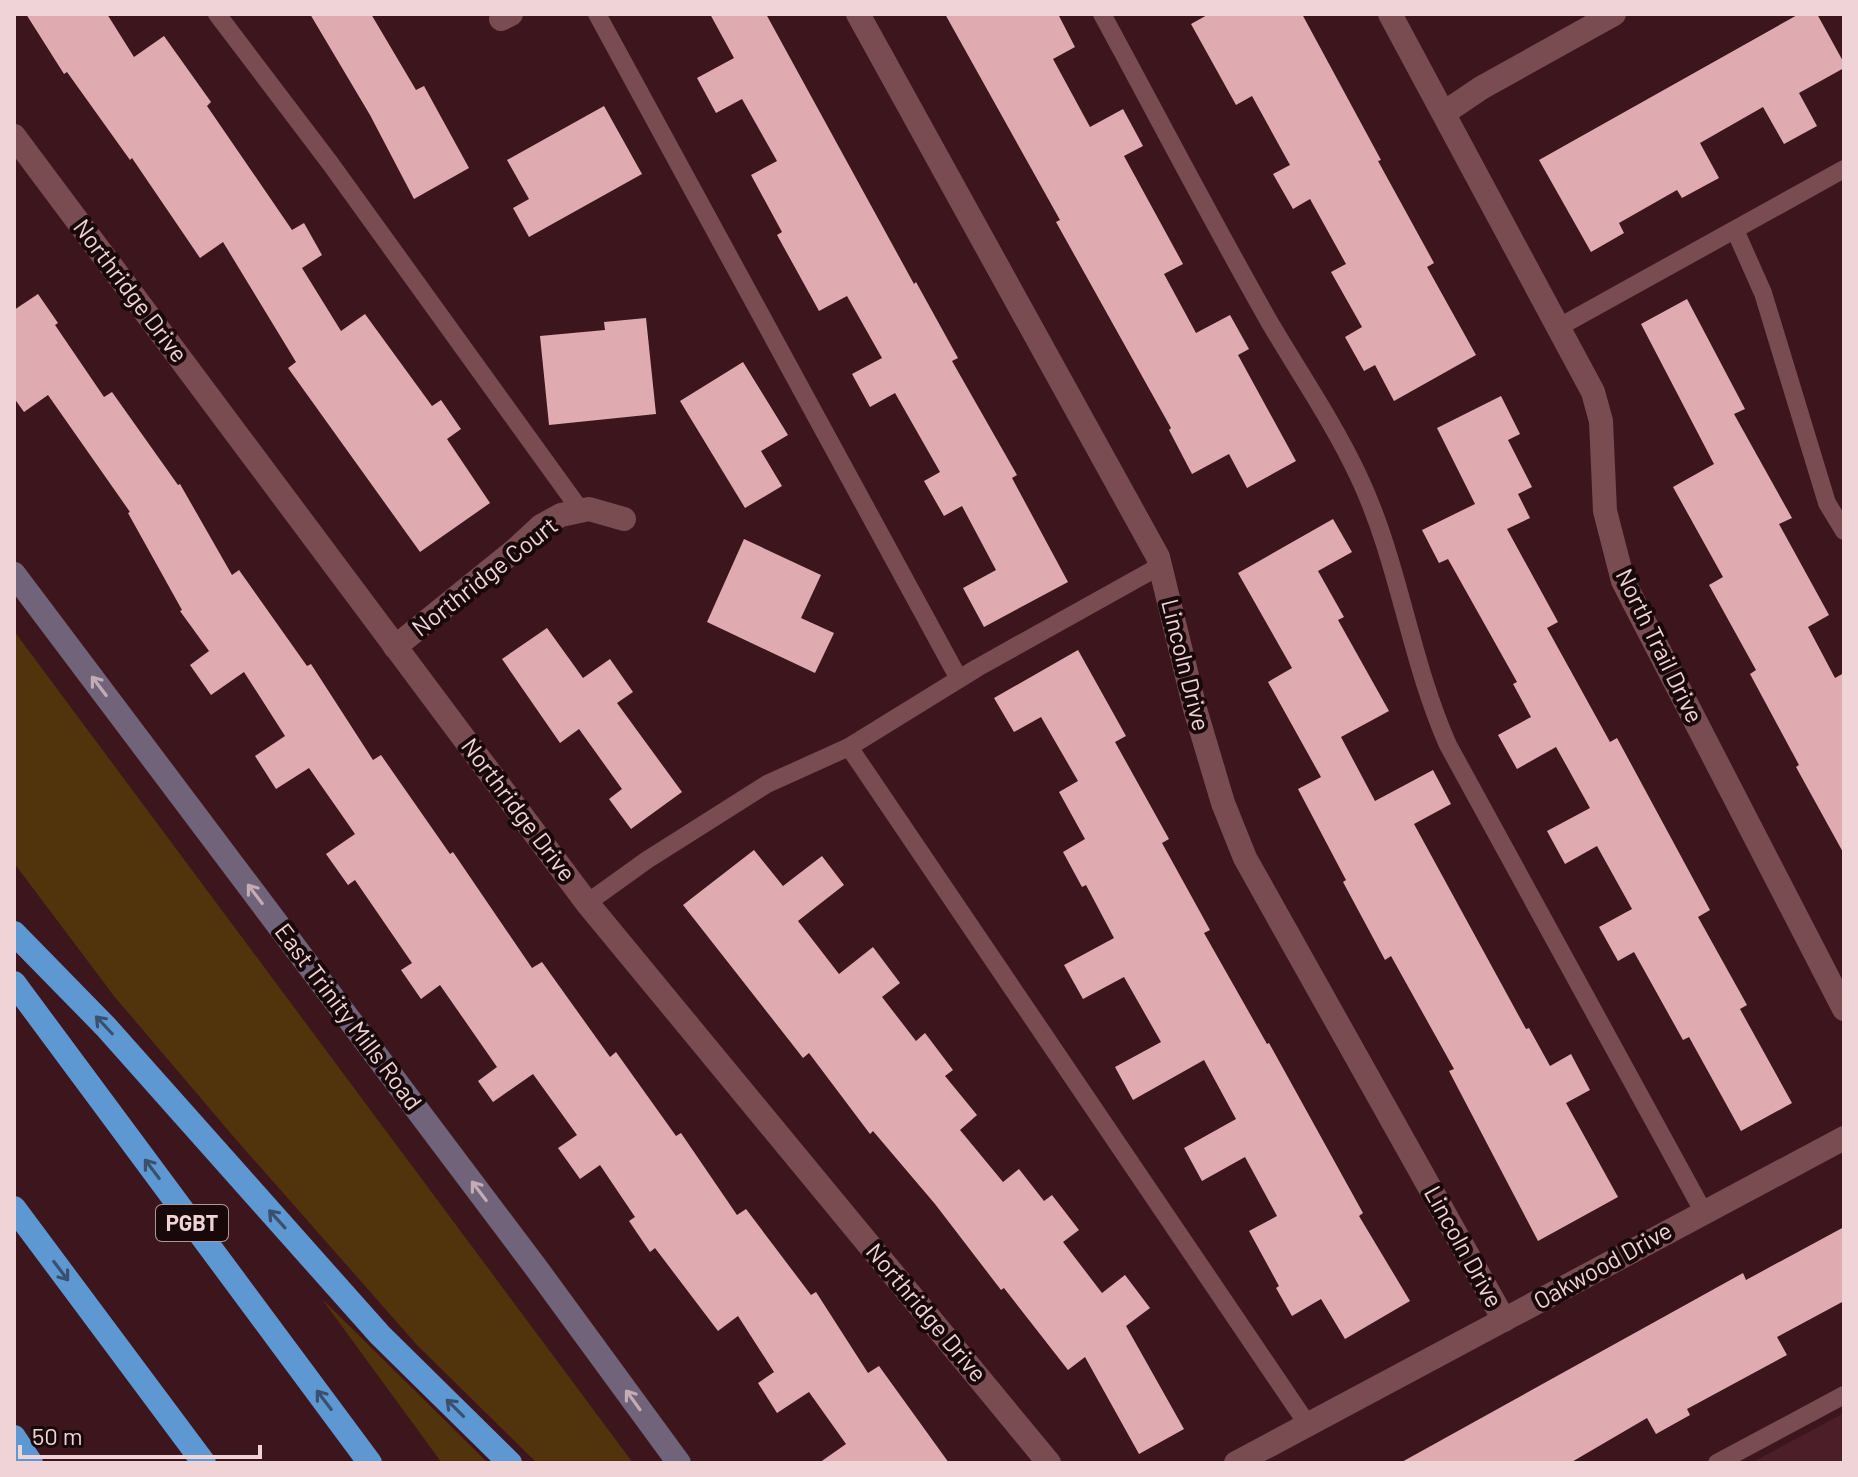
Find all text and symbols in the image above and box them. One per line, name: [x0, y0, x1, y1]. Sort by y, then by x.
street label: Northridge Drive: [68, 213, 195, 367]
street label: Northridge Court: [406, 510, 563, 642]
street label: North Trail Drive: [1610, 563, 1710, 727]
street label: Lincoln Drive: [1156, 596, 1217, 734]
one-way arrow: [90, 676, 107, 697]
street label: Northridge Drive: [456, 732, 583, 886]
one-way arrow: [247, 884, 264, 905]
street label: East Trinity Mills Road: [269, 917, 429, 1115]
one-way arrow: [94, 1015, 113, 1035]
one-way arrow: [144, 1159, 161, 1180]
street label: Lincoln Drive: [1419, 1180, 1510, 1312]
one-way arrow: [471, 1181, 488, 1202]
road number: PGBT: [156, 1205, 228, 1241]
one-way arrow: [268, 1209, 286, 1229]
street label: Oakwood Drive: [1528, 1215, 1676, 1315]
street label: Northridge Drive: [861, 1237, 994, 1387]
one-way arrow: [52, 1259, 69, 1281]
one-way arrow: [315, 1390, 332, 1412]
one-way arrow: [625, 1390, 642, 1411]
one-way arrow: [446, 1399, 465, 1418]
scale bar: [20, 1409, 260, 1459]
text: 50 m: [32, 1421, 83, 1450]

